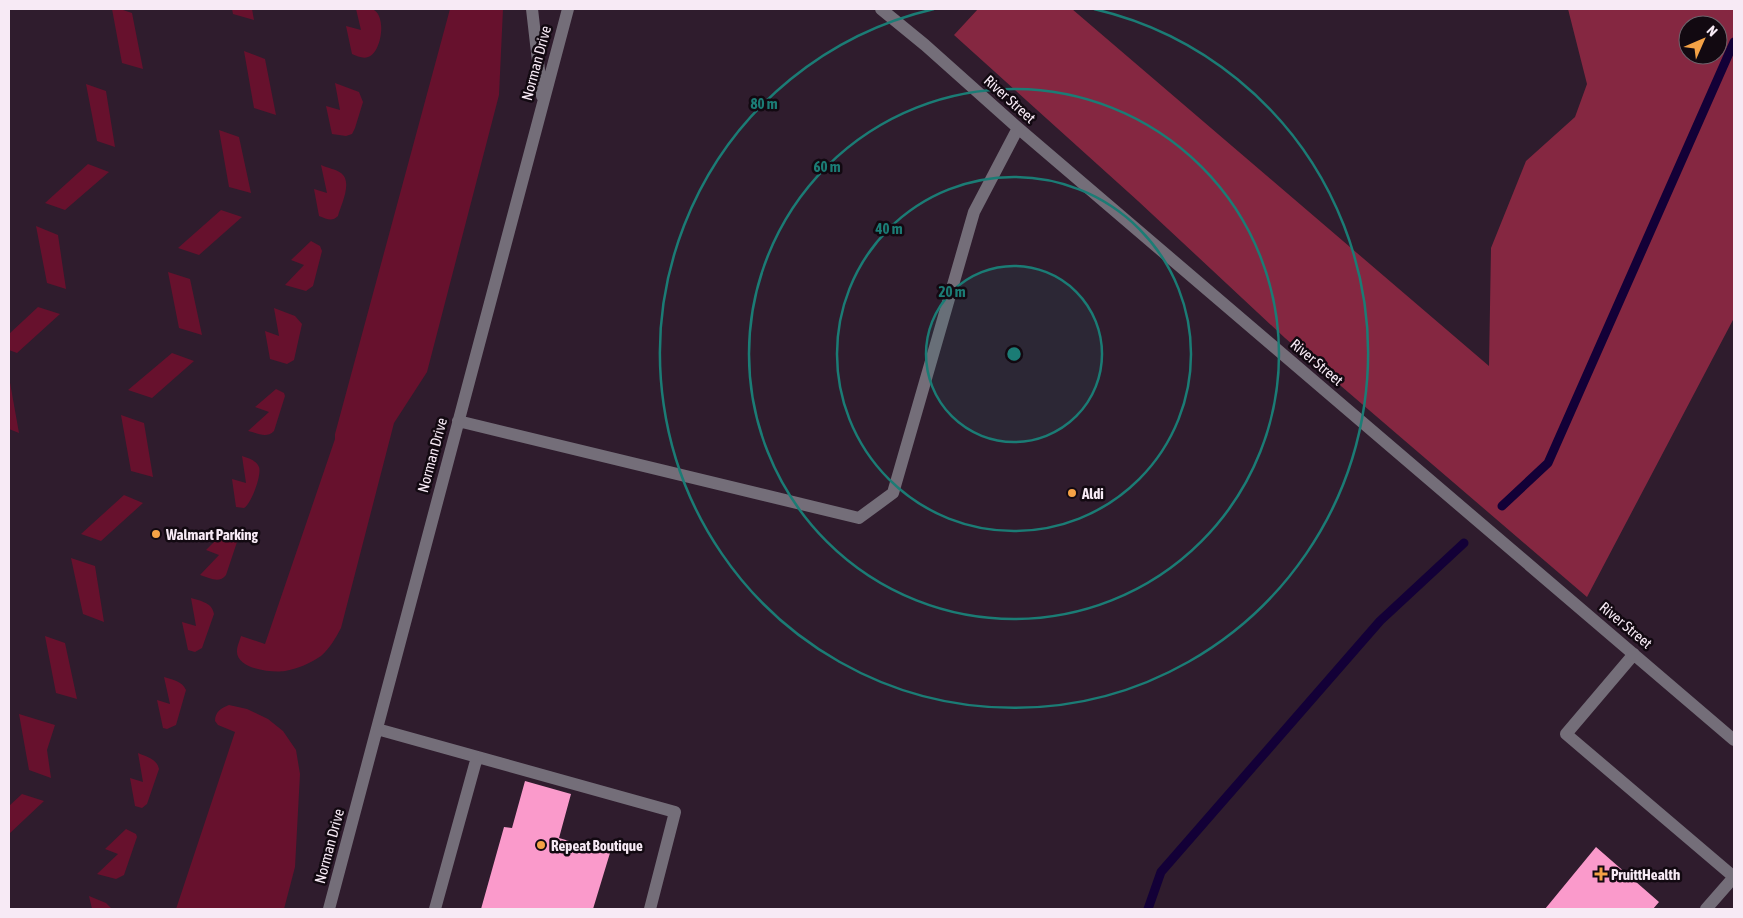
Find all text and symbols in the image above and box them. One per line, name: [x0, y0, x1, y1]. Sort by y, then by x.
north arrow: [1678, 15, 1728, 65]
text: N: [1704, 22, 1721, 39]
street label: Norman Drive: [518, 24, 554, 102]
street label: River Street: [981, 72, 1039, 126]
text: 80 m: [751, 95, 778, 112]
text: 60 m: [814, 158, 841, 175]
text: 40 m: [875, 220, 903, 237]
text: 20 m: [939, 283, 966, 300]
street label: River Street: [1287, 335, 1347, 389]
centre of rings: [1005, 345, 1023, 363]
street label: Norman Drive: [414, 416, 450, 494]
place label: Aldi: [1081, 485, 1104, 502]
marker: Aldi: [1066, 487, 1078, 499]
place label: Walmart Parking: [165, 526, 259, 543]
marker: Walmart Parking: [150, 528, 162, 540]
street label: River Street: [1596, 598, 1656, 652]
street label: Norman Drive: [311, 807, 347, 885]
place label: Repeat Boutique: [551, 837, 643, 854]
marker: Repeat Boutique: [535, 839, 547, 851]
place label: PruittHealth: [1611, 866, 1680, 883]
marker: PruittHealth: [1595, 868, 1607, 880]

